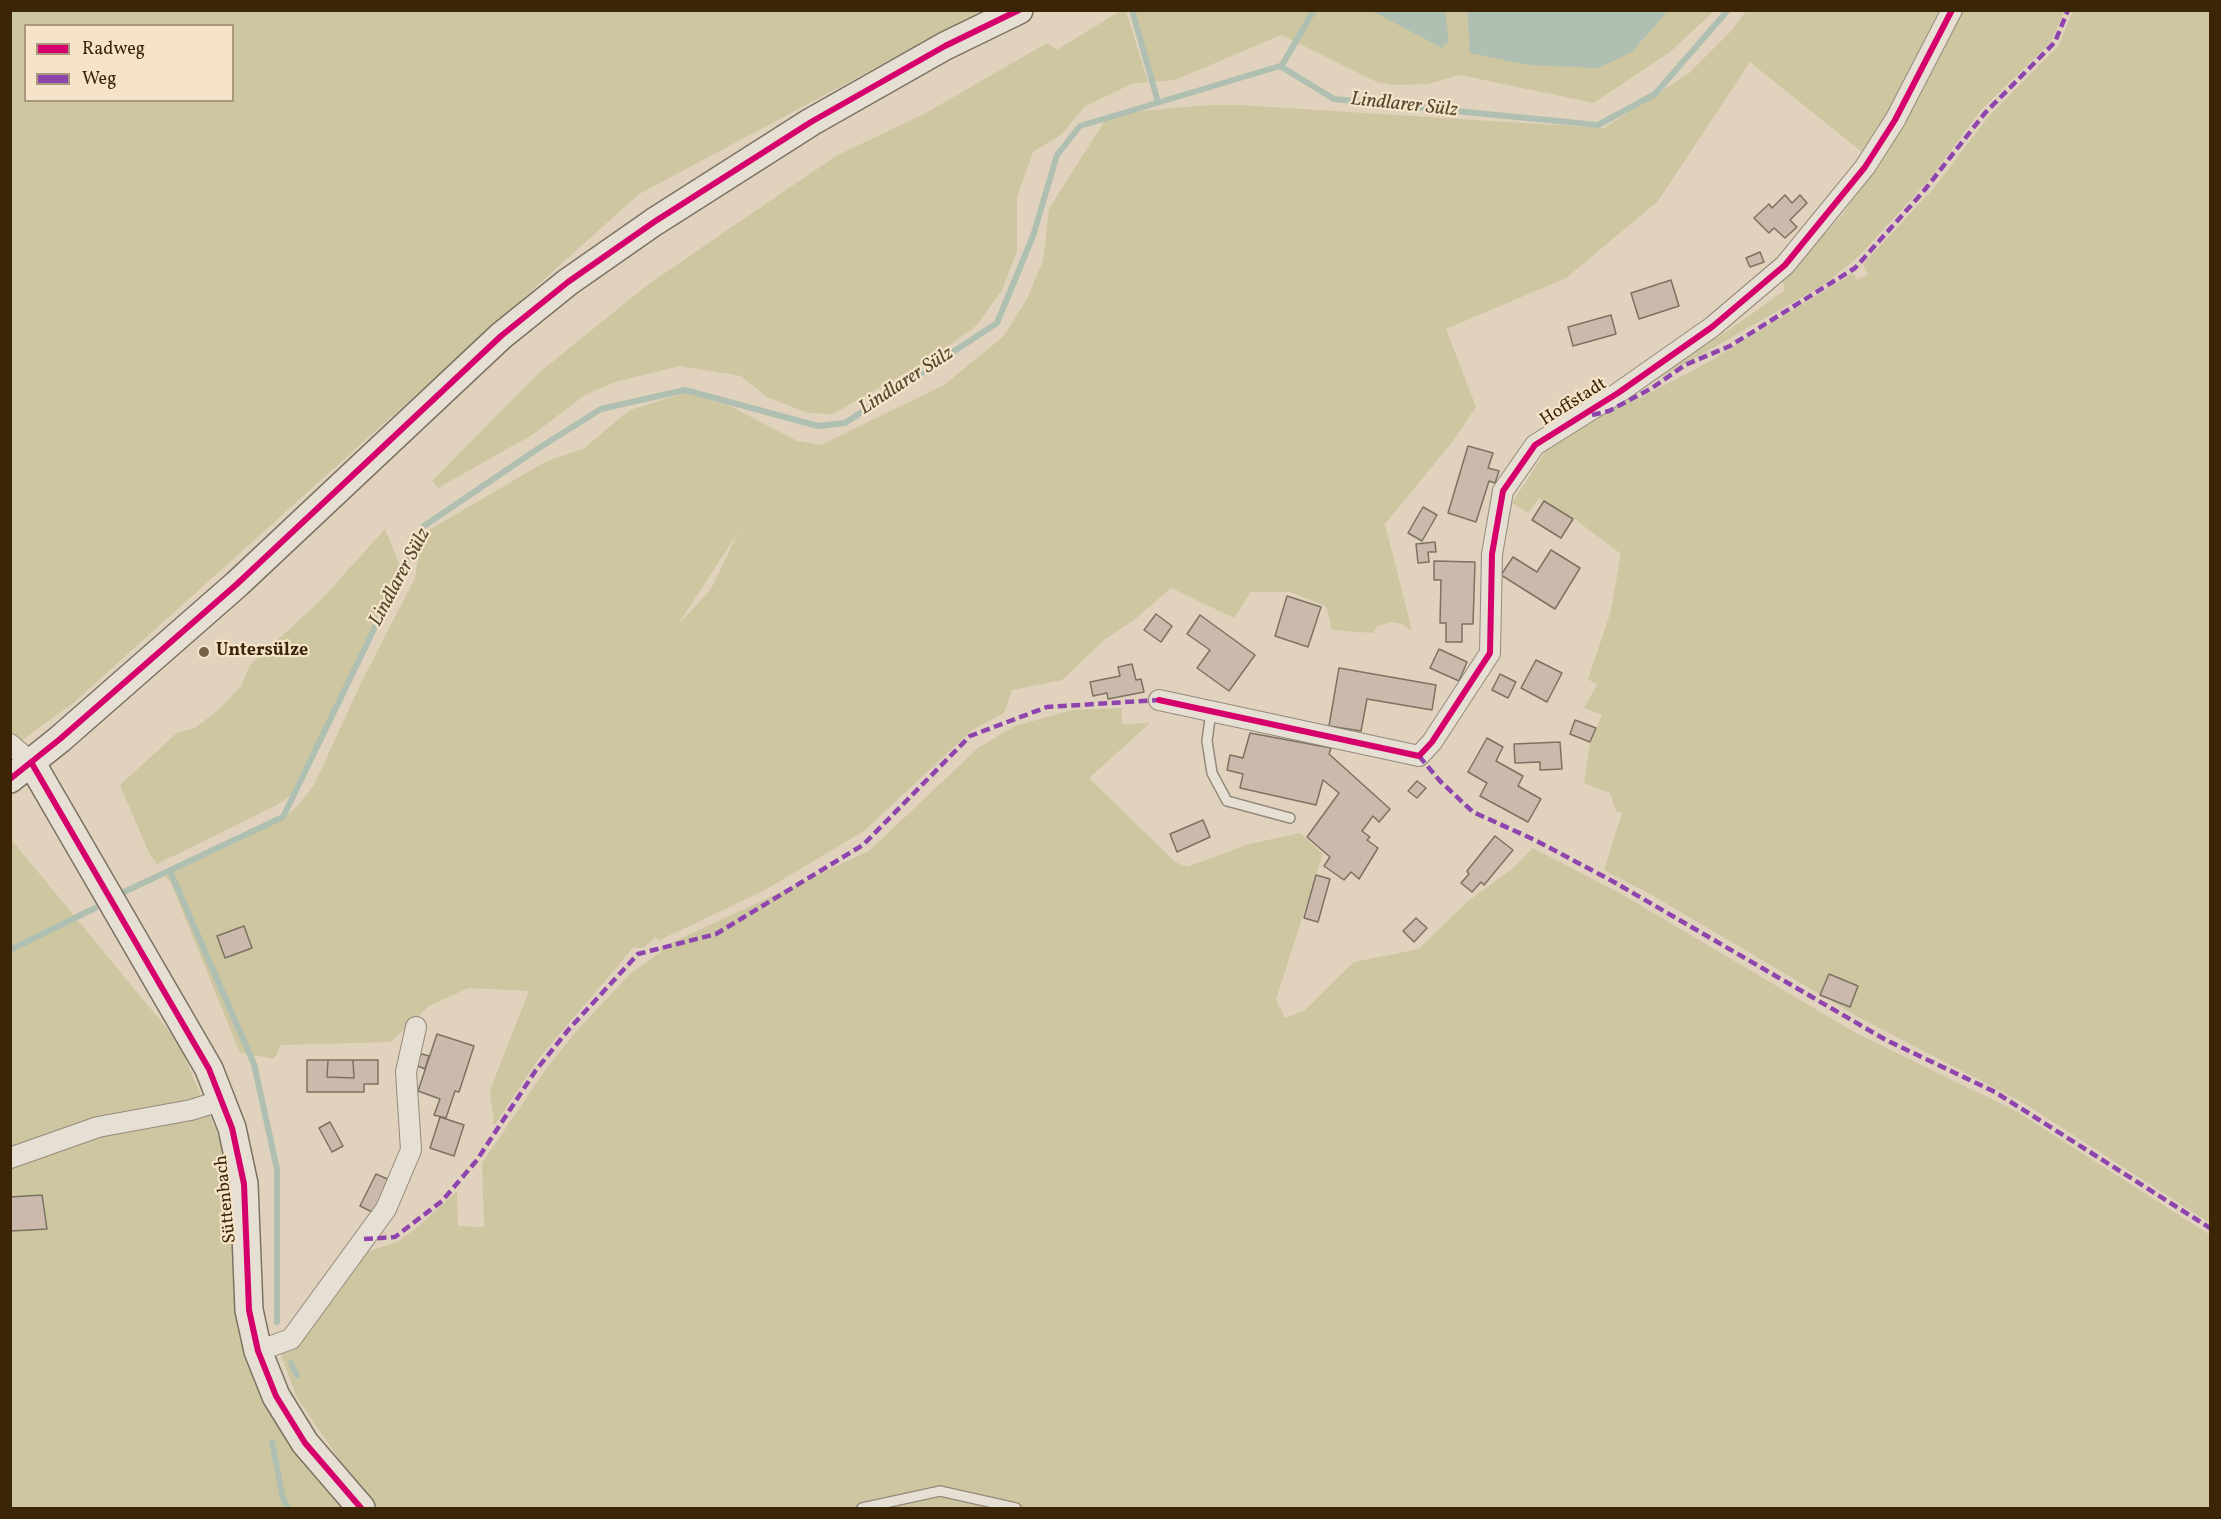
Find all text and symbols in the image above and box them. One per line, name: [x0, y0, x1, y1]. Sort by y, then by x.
legend: [24, 24, 234, 102]
text: Radweg: [82, 37, 145, 62]
text: Weg: [82, 67, 116, 92]
water label: Lindlarer Sülz: [1349, 88, 1459, 124]
water label: Lindlarer Sülz: [855, 343, 959, 421]
street label: Hoffstadt: [1537, 374, 1611, 432]
water label: Lindlarer Sülz: [365, 525, 437, 631]
place label: Untersülze: [216, 641, 308, 663]
marker: Untersülze: [197, 645, 211, 659]
street label: Süttenbach: [212, 1154, 242, 1244]

